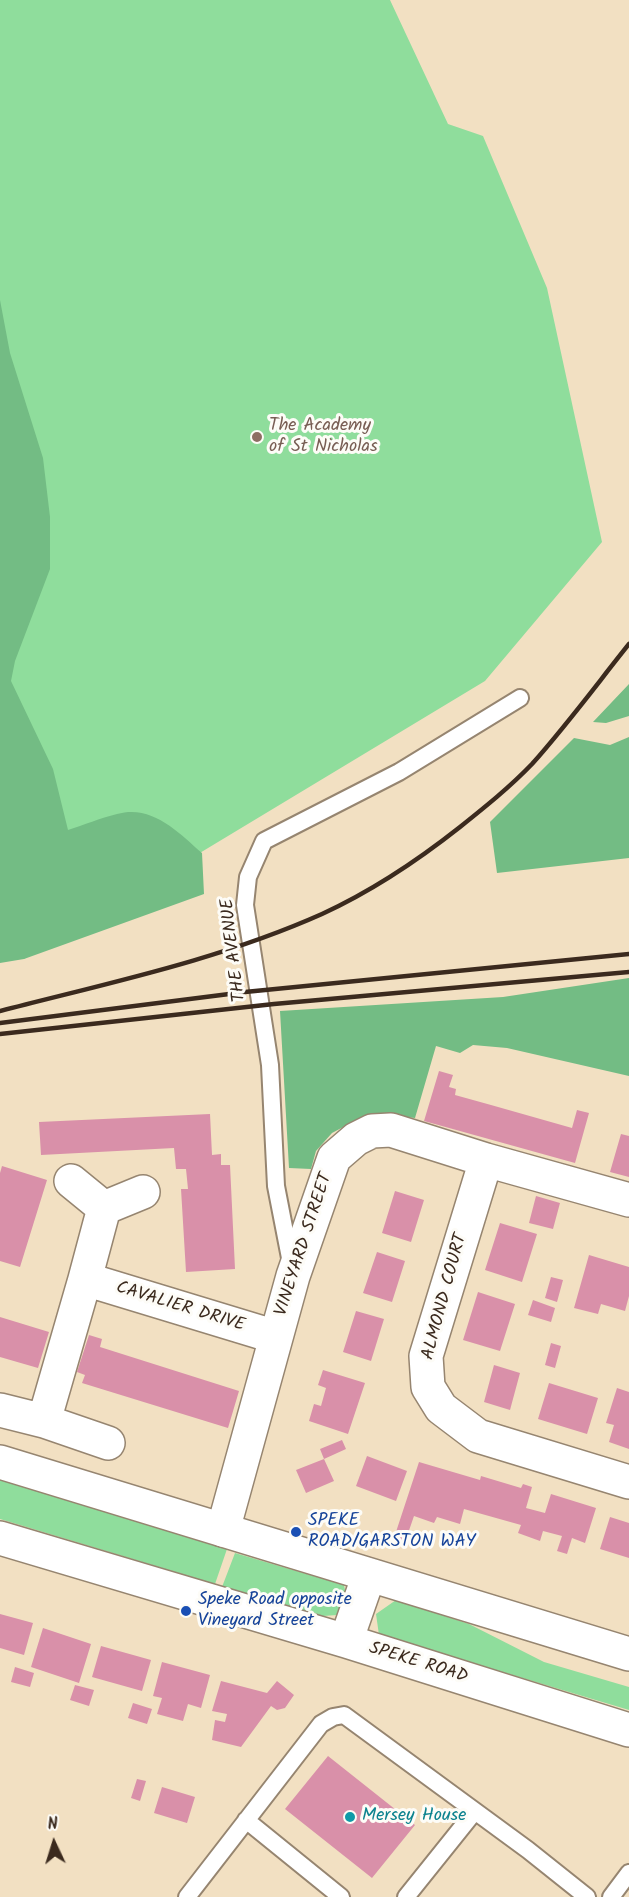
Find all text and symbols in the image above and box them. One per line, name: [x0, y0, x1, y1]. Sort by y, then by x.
place label: The Academy of St Nicholas: [269, 416, 378, 458]
marker: The Academy of St Nicholas: [250, 430, 264, 444]
street label: THE AVENUE: [218, 897, 252, 1003]
street label: VINEYARD STREET: [272, 1171, 338, 1319]
street label: ALMOND COURT: [419, 1232, 473, 1362]
street label: CAVALIER DRIVE: [113, 1278, 247, 1338]
place label: SPEKE ROAD/GARSTON WAY: [308, 1511, 476, 1553]
marker: SPEKE ROAD/GARSTON WAY: [289, 1525, 303, 1539]
place label: Speke Road opposite Vineyard Street: [198, 1590, 352, 1632]
marker: Speke Road opposite Vineyard Street: [179, 1604, 193, 1618]
street label: SPEKE ROAD: [366, 1639, 470, 1689]
place label: Mersey House: [362, 1806, 466, 1828]
marker: Mersey House: [343, 1810, 357, 1824]
text: N: [47, 1812, 59, 1837]
north arrow: [24, 1813, 84, 1873]

